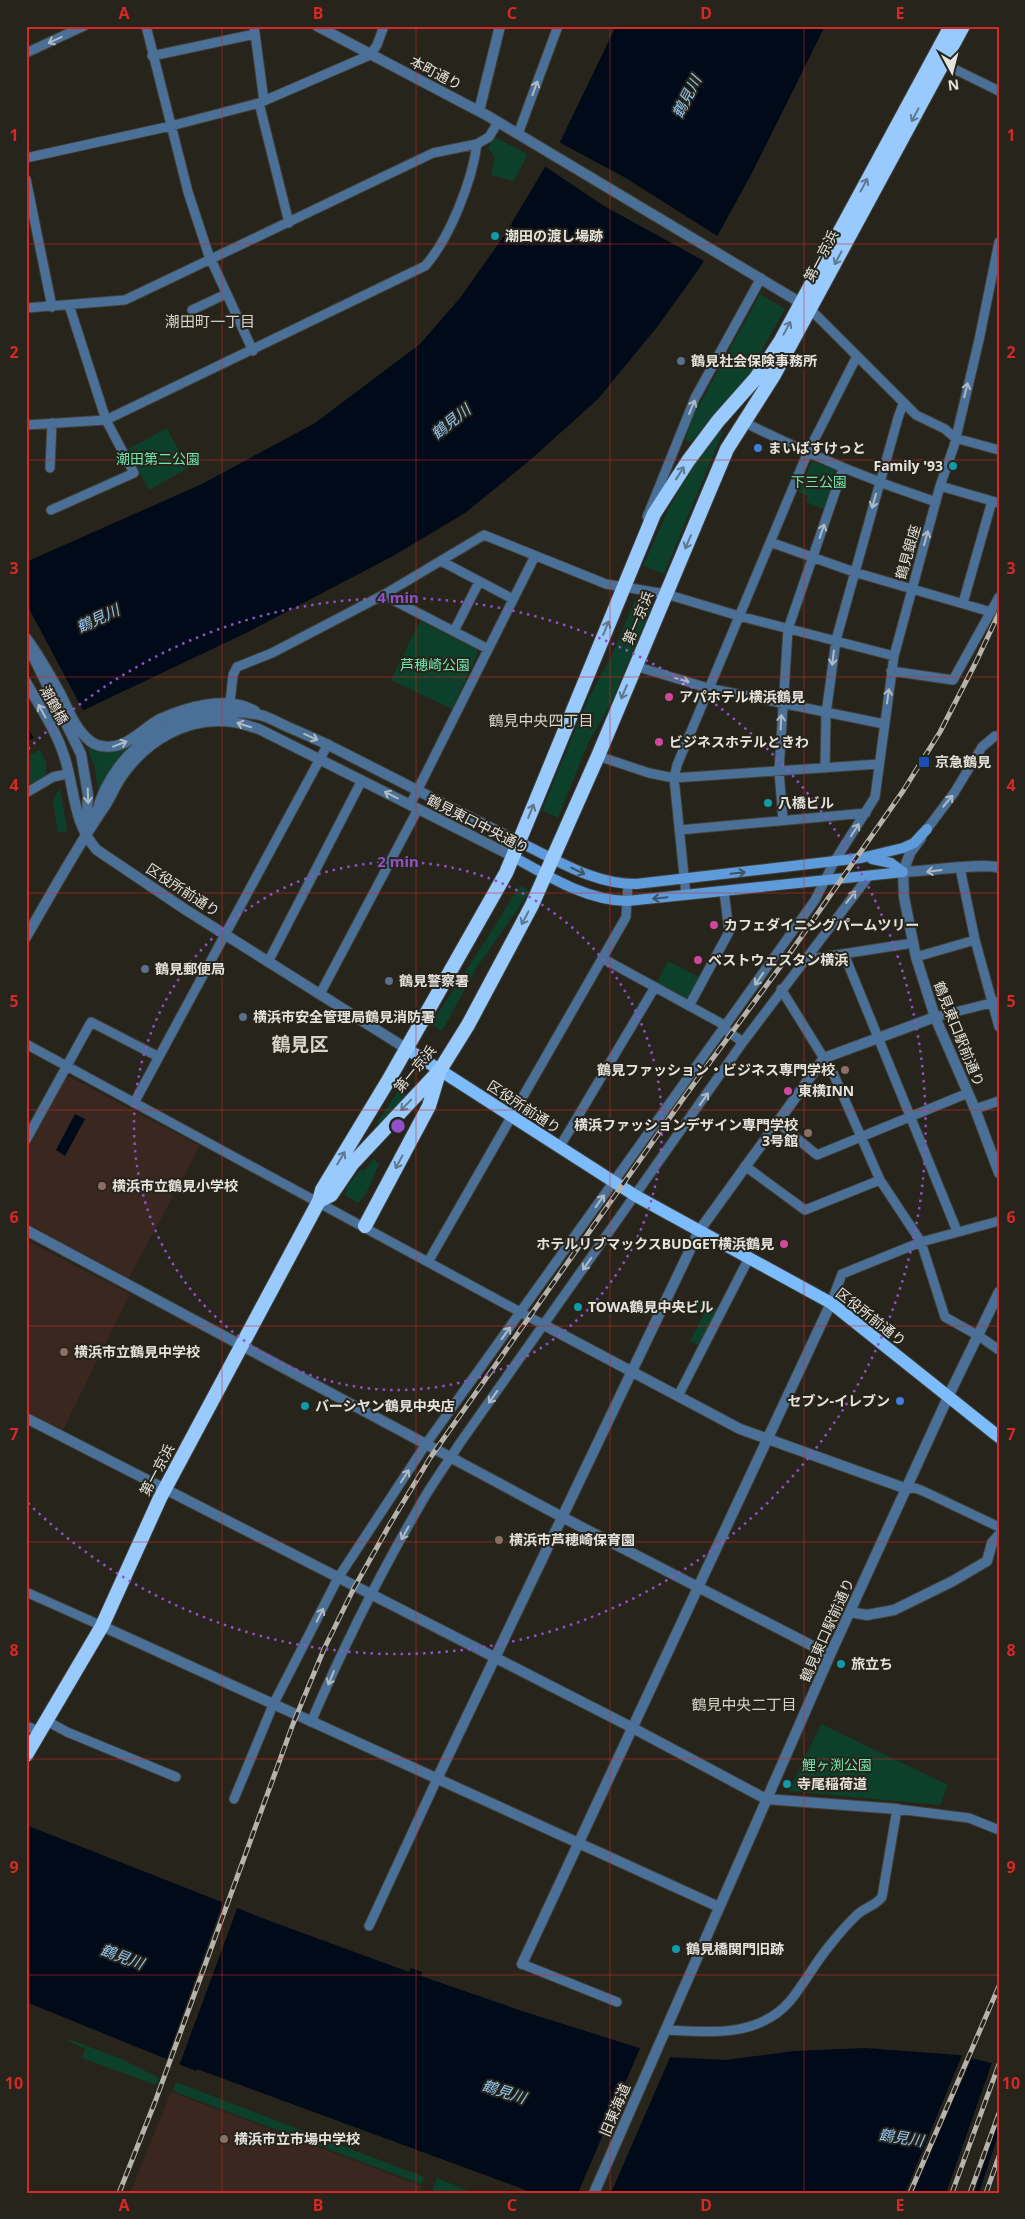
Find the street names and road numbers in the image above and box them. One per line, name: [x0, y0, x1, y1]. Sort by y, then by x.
street label: 本町通り: [407, 51, 465, 94]
street label: 第一京浜: [799, 227, 842, 285]
street label: 鶴見銀座: [891, 522, 924, 581]
street label: 第一京浜: [618, 588, 657, 647]
street label: 潮鶴橋: [36, 682, 73, 728]
street label: 鶴見東口中央通り: [424, 790, 532, 857]
street label: 区役所前通り: [143, 859, 224, 920]
street label: 鶴見東口駅前通り: [930, 978, 989, 1089]
street label: 第一京浜: [389, 1041, 440, 1096]
street label: 区役所前通り: [484, 1076, 565, 1137]
street label: 区役所前通り: [832, 1283, 910, 1350]
street label: 第一京浜: [135, 1441, 178, 1499]
street label: 鶴見東口駅前通り: [795, 1575, 858, 1685]
street label: 旧東海道: [595, 2080, 634, 2139]

